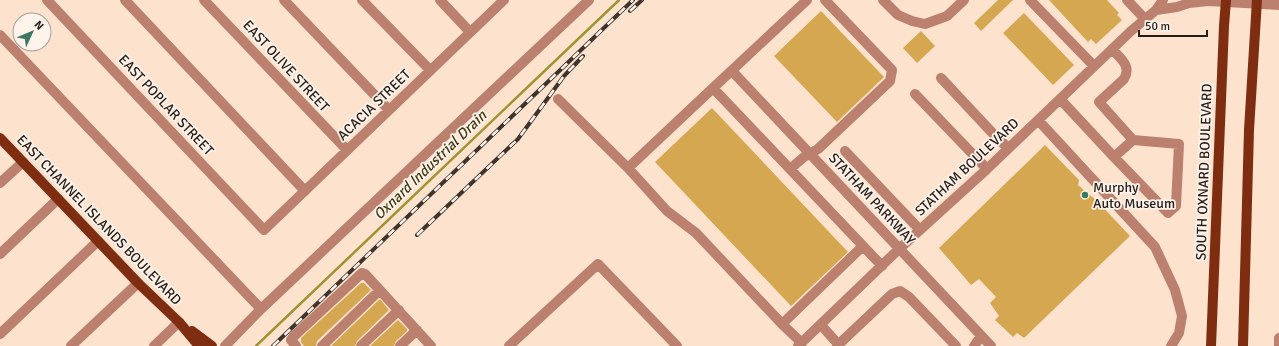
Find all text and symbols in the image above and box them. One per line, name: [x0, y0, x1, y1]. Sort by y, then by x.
north arrow: [12, 12, 52, 52]
scale bar: [1139, 12, 1207, 38]
street label: EAST OLIVE STREET: [239, 17, 333, 115]
text: N: [31, 18, 46, 33]
text: 50 m: [1145, 19, 1170, 34]
street label: EAST POPLAR STREET: [115, 51, 217, 159]
street label: ACACIA STREET: [334, 66, 414, 144]
street label: SOUTH OXNARD BOULEVARD: [1192, 83, 1216, 261]
water label: Oxnard Industrial Drain: [370, 106, 491, 223]
street label: STATHAM BOULEVARD: [912, 114, 1022, 220]
street label: EAST CHANNEL ISLANDS BOULEVARD: [13, 131, 185, 309]
street label: STATHAM PARKWAY: [825, 150, 919, 248]
place label: Murphy Auto Museum: [1093, 179, 1175, 212]
marker: Murphy Auto Museum: [1080, 190, 1090, 200]

